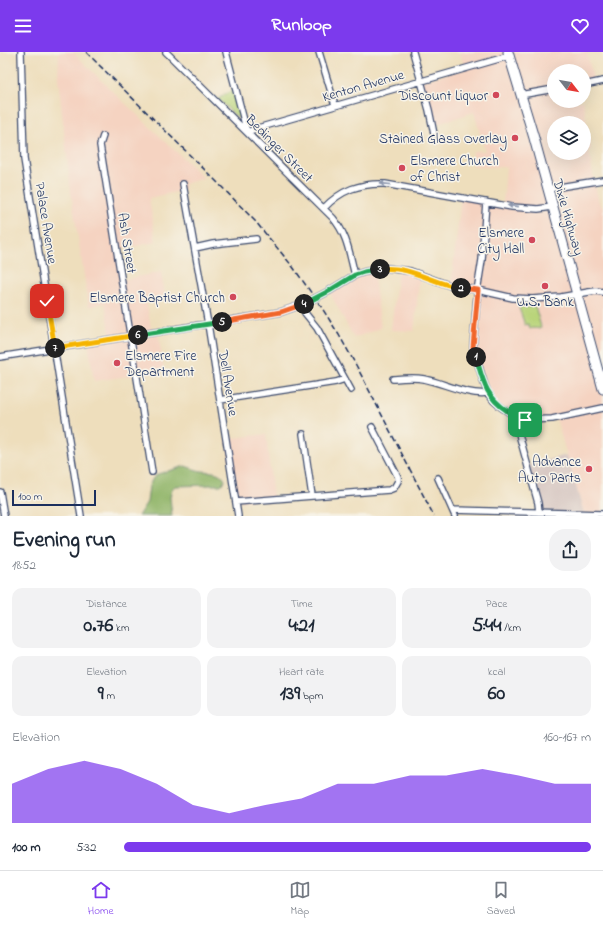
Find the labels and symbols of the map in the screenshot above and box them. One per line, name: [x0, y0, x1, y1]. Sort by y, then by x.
north arrow: [547, 64, 591, 108]
street label: Kenton Avenue: [320, 65, 407, 108]
place label: Discount Liquor: [397, 86, 489, 107]
marker: Discount Liquor: [491, 90, 501, 100]
street label: Bedinger Street: [239, 110, 318, 189]
place label: Stained Glass Overlay: [379, 129, 507, 151]
marker: Stained Glass Overlay: [510, 133, 520, 143]
place label: Elsmere Church of Christ: [410, 151, 499, 188]
marker: Elsmere Church of Christ: [397, 163, 407, 173]
street label: Dixie Highway: [545, 176, 589, 259]
street label: Palace Avenue: [29, 181, 62, 266]
one-way arrow: [379, 181, 391, 188]
one-way arrow: [507, 203, 519, 210]
street label: Ash Street: [111, 211, 142, 275]
place label: Elsmere City Hall: [477, 223, 525, 261]
marker: Elsmere City Hall: [527, 235, 537, 245]
pin: 3: [370, 259, 390, 279]
pin: 2: [451, 278, 471, 298]
marker: U.S. Bank: [540, 281, 550, 291]
pin: [30, 284, 64, 318]
place label: Elsmere Baptist Church: [89, 288, 225, 309]
marker: Elsmere Baptist Church: [228, 292, 238, 302]
place label: U.S. Bank: [516, 292, 574, 313]
pin: 4: [294, 294, 314, 314]
pin: 5: [212, 312, 232, 332]
pin: 6: [128, 325, 148, 345]
pin: 7: [45, 338, 65, 358]
place label: Elsmere Fire Department: [124, 346, 197, 383]
pin: 1: [466, 347, 486, 367]
street label: Dell Avenue: [212, 348, 243, 418]
marker: Elsmere Fire Department: [112, 358, 122, 368]
pin: [508, 403, 542, 437]
place label: Advance Auto Parts: [518, 452, 582, 489]
marker: Advance Auto Parts: [584, 464, 594, 474]
scale bar: [12, 488, 96, 507]

